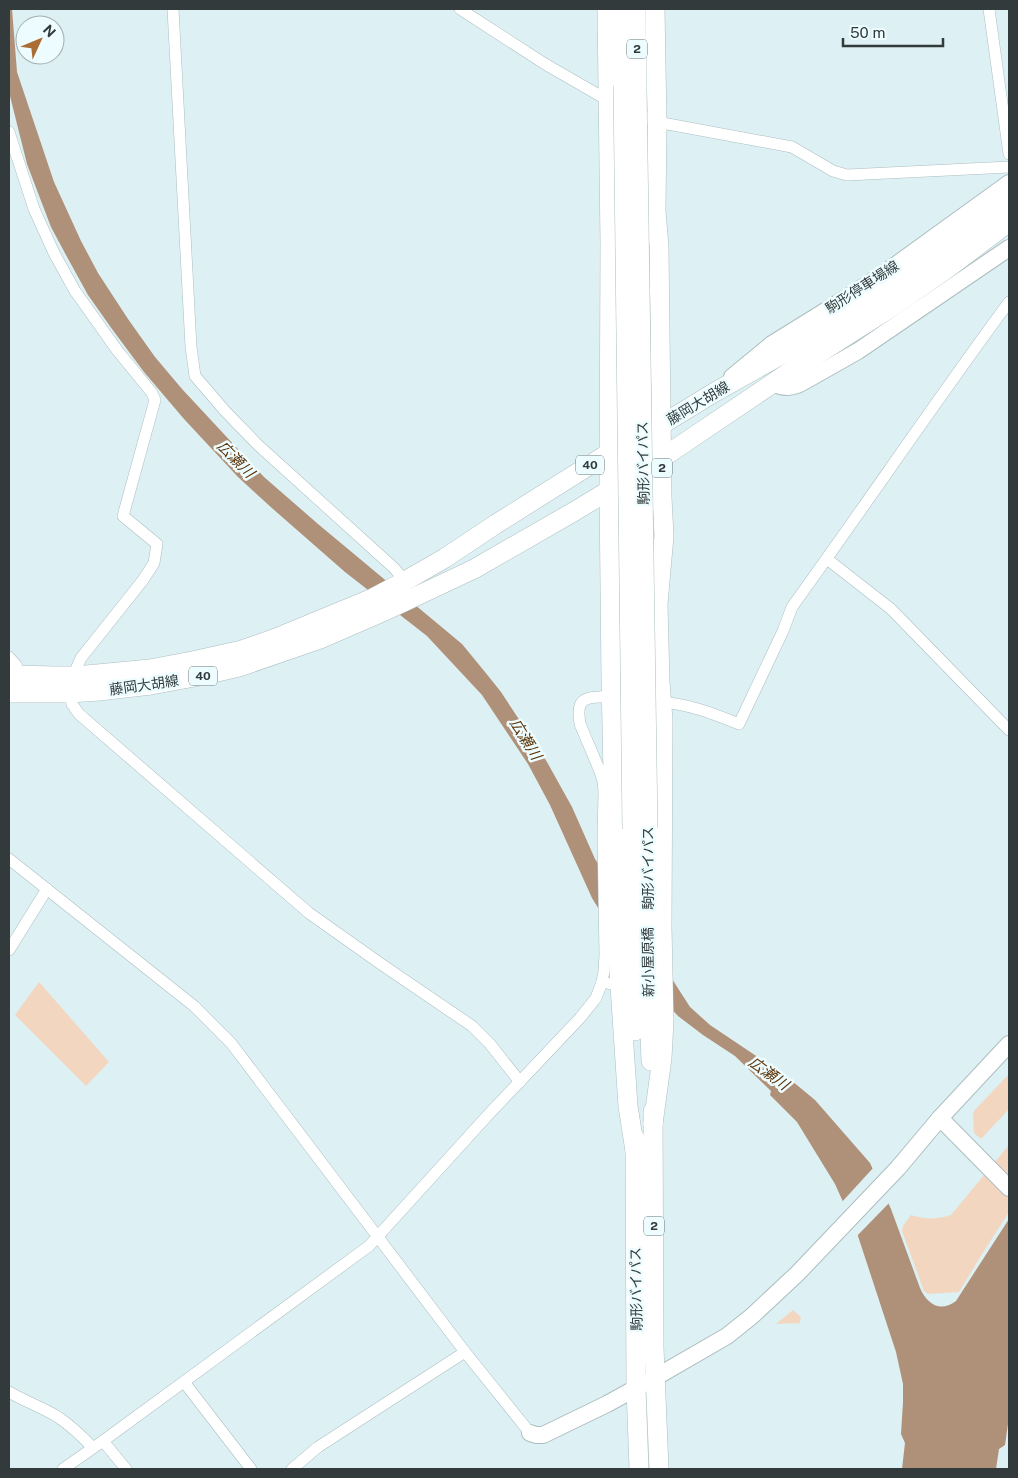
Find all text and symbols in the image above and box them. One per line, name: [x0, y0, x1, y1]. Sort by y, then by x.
north arrow: [15, 15, 65, 65]
scale bar: [843, 15, 943, 47]
text: N: [40, 21, 59, 40]
text: 50 m: [850, 24, 885, 41]
road number: 2: [627, 40, 647, 59]
street label: 駒形停車場線: [822, 257, 902, 317]
street label: 藤岡大胡線: [664, 378, 732, 428]
street label: 駒形バイパス: [634, 421, 652, 505]
water label: 広瀬川: [214, 437, 259, 482]
road number: 40: [576, 456, 604, 474]
road number: 2: [652, 458, 672, 478]
road number: 40: [189, 666, 217, 686]
street label: 藤岡大胡線: [108, 672, 180, 698]
water label: 広瀬川: [507, 715, 546, 764]
street label: 駒形バイパス: [640, 826, 656, 910]
street label: 新小屋原橋: [639, 927, 657, 997]
water label: 広瀬川: [746, 1053, 794, 1094]
road number: 2: [644, 1216, 664, 1236]
street label: 駒形バイパス: [627, 1247, 645, 1331]

